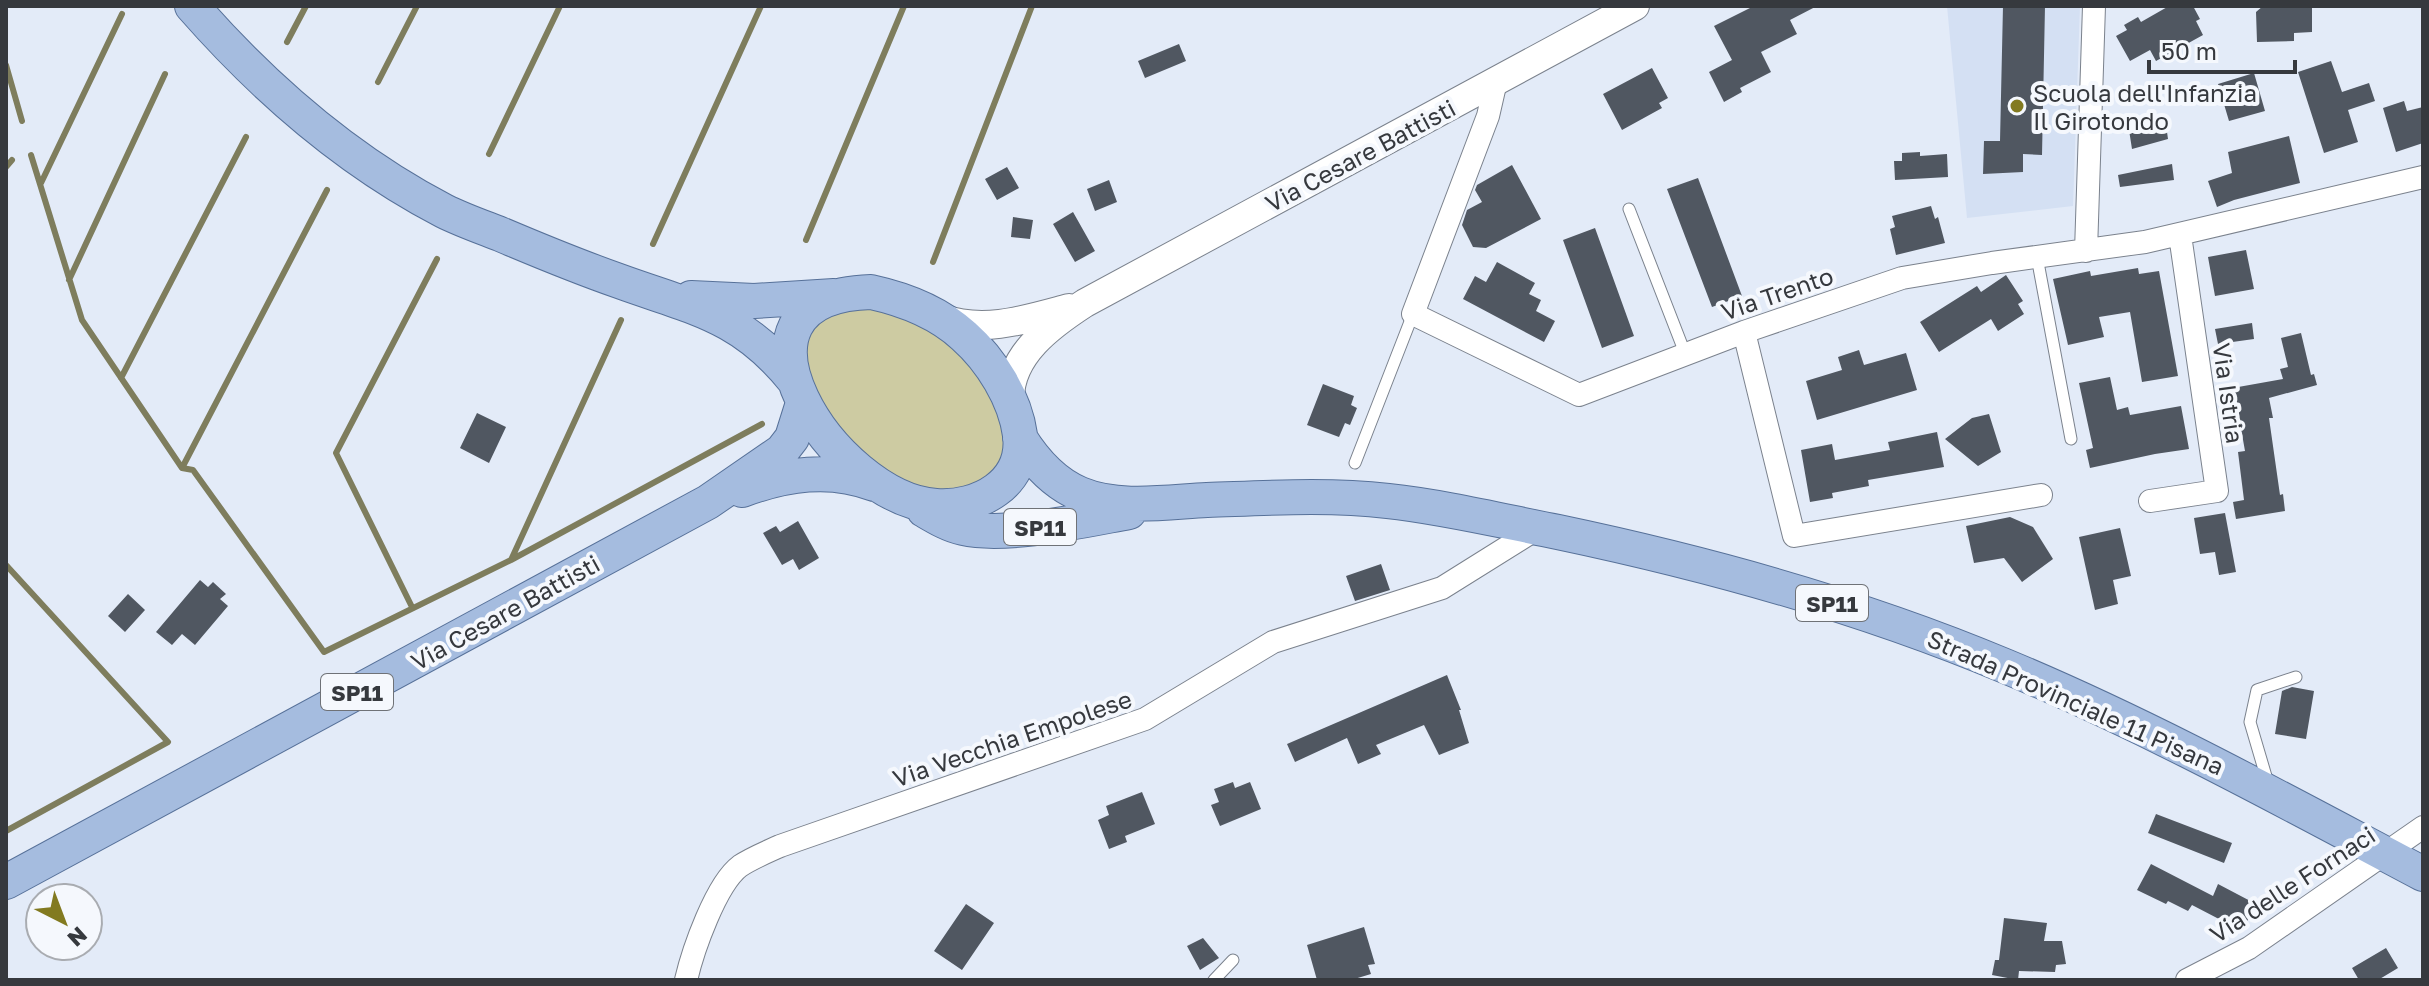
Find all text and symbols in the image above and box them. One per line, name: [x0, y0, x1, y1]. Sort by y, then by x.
scale bar: [2149, 24, 2295, 74]
text: 50 m: [2161, 36, 2217, 65]
place label: Scuola dell'Infanzia Il Girotondo: [2033, 78, 2257, 135]
street label: Via Cesare Battisti: [1260, 93, 1460, 217]
marker: Scuola dell'Infanzia Il Girotondo: [2008, 97, 2026, 115]
street label: Via Trento: [1717, 260, 1837, 326]
street label: Via Istria: [2208, 341, 2250, 445]
road number: SP11: [1004, 509, 1076, 545]
street label: Via Cesare Battisti: [406, 548, 604, 676]
road number: SP11: [1796, 585, 1868, 621]
street label: Strada Provinciale 11 Pisana: [1923, 623, 2229, 781]
road number: SP11: [321, 674, 393, 710]
street label: Via Vecchia Empolese: [889, 683, 1135, 793]
street label: Via delle Fornaci: [2204, 820, 2380, 948]
north arrow: [24, 882, 104, 962]
text: N: [62, 922, 93, 953]

